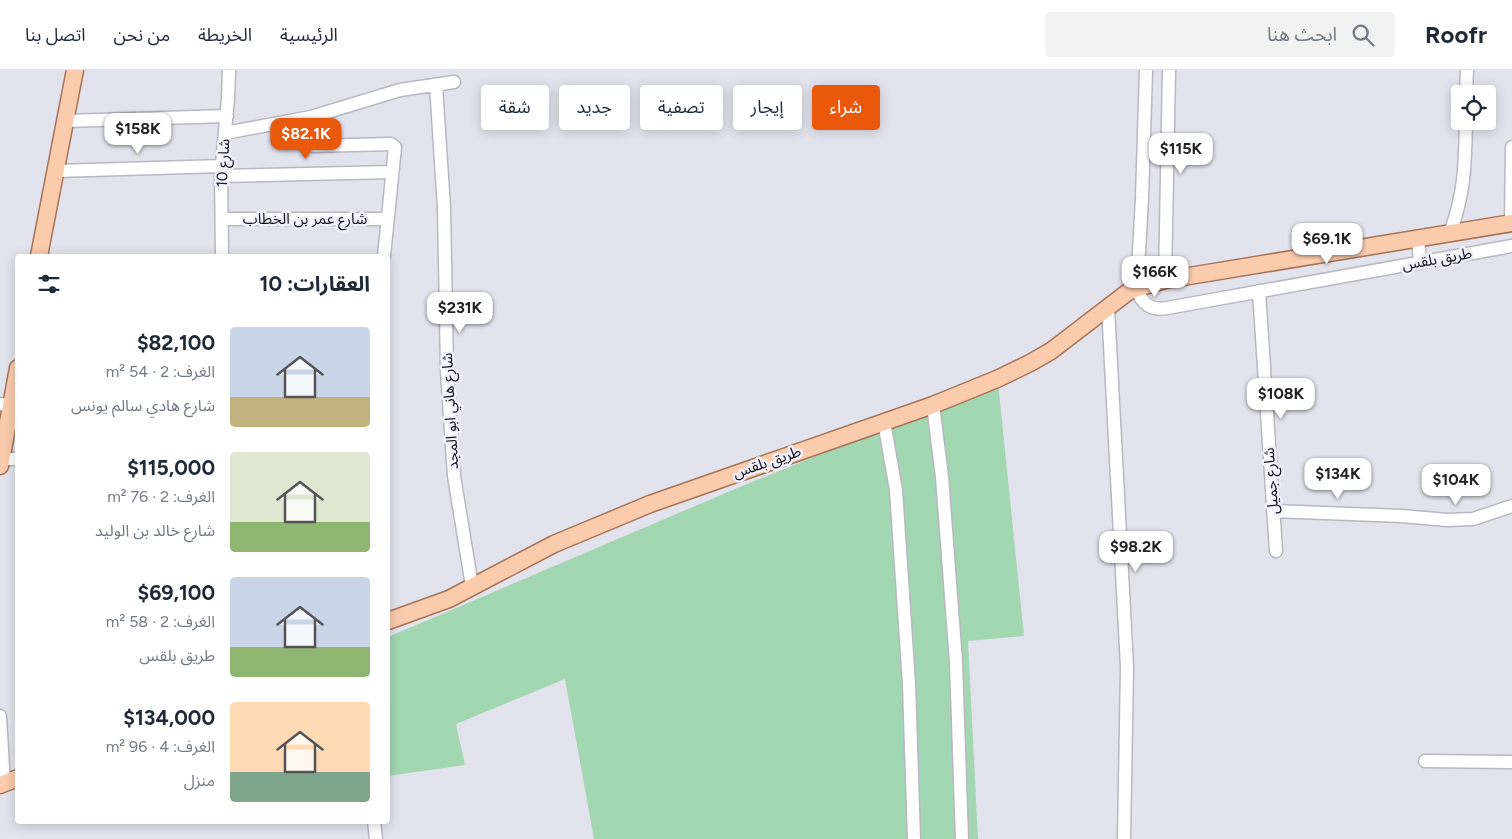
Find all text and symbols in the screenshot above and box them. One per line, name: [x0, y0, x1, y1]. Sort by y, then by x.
search box: [1045, 12, 1395, 57]
text: Roofr: [1425, 20, 1487, 49]
icon: search: [1349, 21, 1377, 49]
text: ابحث هنا: [1267, 23, 1337, 46]
text: اتصل بنا: [25, 24, 86, 46]
text: من نحن: [114, 24, 170, 46]
text: الخريطة: [198, 24, 252, 46]
text: الرئيسية: [280, 24, 338, 46]
chip: شقة: [481, 85, 549, 130]
chip: جديد: [559, 85, 630, 130]
chip: تصفية: [640, 85, 723, 130]
chip: إيجار: [733, 85, 802, 130]
chip: شراء: [812, 85, 880, 130]
map controls: [1451, 85, 1496, 130]
button: locate: [1451, 85, 1496, 130]
pin: $158K: [103, 112, 173, 155]
pin: $82.1K: [265, 118, 347, 160]
text: $158K: [115, 119, 161, 138]
text: $82.1K: [281, 124, 331, 143]
pin: $115K: [1146, 132, 1216, 175]
street label: شارع 10: [213, 138, 236, 188]
text: $115K: [1160, 139, 1202, 158]
street label: شارع عمر بن الخطاب: [243, 210, 367, 231]
pin: $69.1K: [1286, 222, 1368, 265]
text: $69.1K: [1303, 229, 1351, 248]
street label: طريق بلقس: [1400, 244, 1474, 275]
pin: $166K: [1120, 256, 1190, 298]
text: $166K: [1133, 262, 1177, 281]
icon: filters: [35, 270, 63, 298]
text: العقارات: 10: [260, 271, 370, 296]
pin: $231K: [425, 292, 495, 334]
text: $231K: [438, 298, 482, 317]
text: $82,100: [137, 330, 215, 355]
icon: home: [270, 347, 330, 407]
street label: شارع هاني ابو المجد: [438, 352, 465, 470]
text: الغرف: 2 · 54 m²: [106, 362, 215, 381]
pin: $108K: [1246, 378, 1316, 420]
text: $108K: [1258, 384, 1304, 403]
text: شارع هادي سالم يونس: [71, 396, 215, 415]
street label: طريق بلقس: [731, 442, 804, 483]
street label: شارع جميل: [1260, 447, 1285, 515]
text: $115,000: [127, 455, 215, 480]
pin: $134K: [1303, 458, 1373, 500]
text: $134K: [1315, 464, 1361, 483]
pin: $104K: [1421, 464, 1491, 506]
text: $104K: [1433, 470, 1479, 489]
icon: home: [270, 472, 330, 532]
text: الغرف: 2 · 76 m²: [107, 487, 215, 506]
text: شارع خالد بن الوليد: [95, 521, 215, 540]
pin: $98.2K: [1095, 530, 1177, 573]
text: $98.2K: [1110, 537, 1162, 556]
text: $69,100: [138, 580, 215, 605]
icon: home: [270, 597, 330, 657]
text: الغرف: 2 · 58 m²: [106, 612, 215, 631]
text: طريق بلقس: [139, 646, 215, 665]
text: $134,000: [123, 705, 215, 730]
icon: home: [270, 722, 330, 782]
text: الغرف: 4 · 96 m²: [106, 737, 215, 756]
text: منزل: [184, 771, 215, 790]

